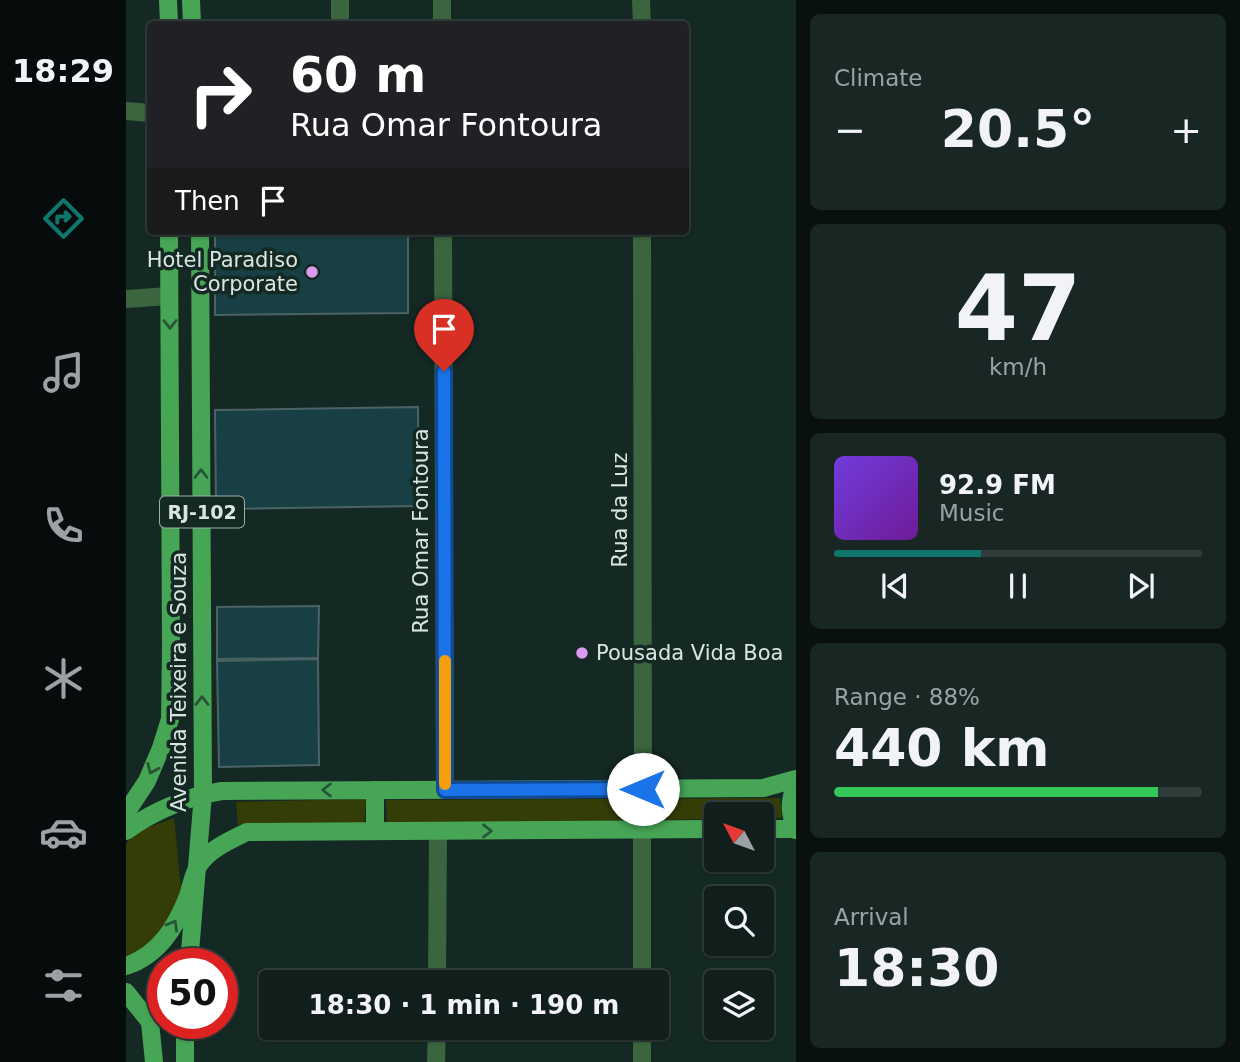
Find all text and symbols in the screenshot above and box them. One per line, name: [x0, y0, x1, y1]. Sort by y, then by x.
text: 60 m: [290, 47, 426, 104]
icon: right: [175, 49, 266, 140]
text: 18:29: [12, 52, 114, 90]
text: Climate: [834, 65, 923, 91]
text: 20.5°: [941, 99, 1095, 159]
text: Rua Omar Fontoura: [290, 106, 602, 144]
text: −: [834, 108, 866, 152]
text: +: [1170, 108, 1202, 152]
icon: arrive: [254, 182, 292, 220]
text: Then: [175, 186, 240, 216]
icon: directions: [39, 194, 88, 243]
place label: Hotel Paradiso Corporate: [147, 248, 298, 296]
text: 47: [955, 256, 1081, 361]
marker: Hotel Paradiso Corporate: [304, 264, 320, 280]
pin: [414, 299, 474, 371]
icon: arrive: [425, 310, 463, 348]
one-way arrow: [162, 318, 177, 329]
icon: music: [39, 348, 88, 397]
text: km/h: [989, 354, 1047, 380]
street label: Rua Omar Fontoura: [409, 428, 433, 634]
street label: Rua da Luz: [608, 452, 632, 568]
one-way arrow: [194, 468, 209, 479]
text: 92.9 FM: [939, 470, 1056, 500]
road number: RJ-102: [160, 496, 244, 527]
text: Music: [939, 500, 1004, 526]
icon: phone: [39, 501, 88, 550]
street label: Avenida Teixeira e Souza: [167, 552, 191, 812]
icon: previous: [876, 567, 914, 605]
icon: pause: [999, 567, 1037, 605]
icon: next: [1122, 567, 1160, 605]
place label: Pousada Vida Boa: [596, 641, 784, 665]
marker: Pousada Vida Boa: [574, 645, 590, 661]
icon: climate: [39, 654, 88, 703]
text: Range · 88%: [834, 684, 980, 710]
one-way arrow: [194, 695, 210, 706]
text: 440 km: [834, 718, 1049, 778]
position arrow: [606, 752, 680, 826]
one-way arrow: [146, 761, 160, 774]
one-way arrow: [322, 782, 332, 798]
north arrow: [704, 802, 774, 872]
map controls: [704, 802, 774, 1040]
icon: car: [39, 808, 88, 857]
one-way arrow: [482, 823, 493, 839]
button: search: [704, 886, 774, 956]
text: Arrival: [834, 904, 909, 930]
one-way arrow: [165, 919, 178, 932]
text: 18:30: [834, 938, 1000, 998]
speed limit sign: 50: [147, 948, 238, 1039]
icon: filters: [39, 961, 88, 1010]
button: layers: [704, 970, 774, 1040]
text: 18:30 · 1 min · 190 m: [309, 990, 619, 1020]

